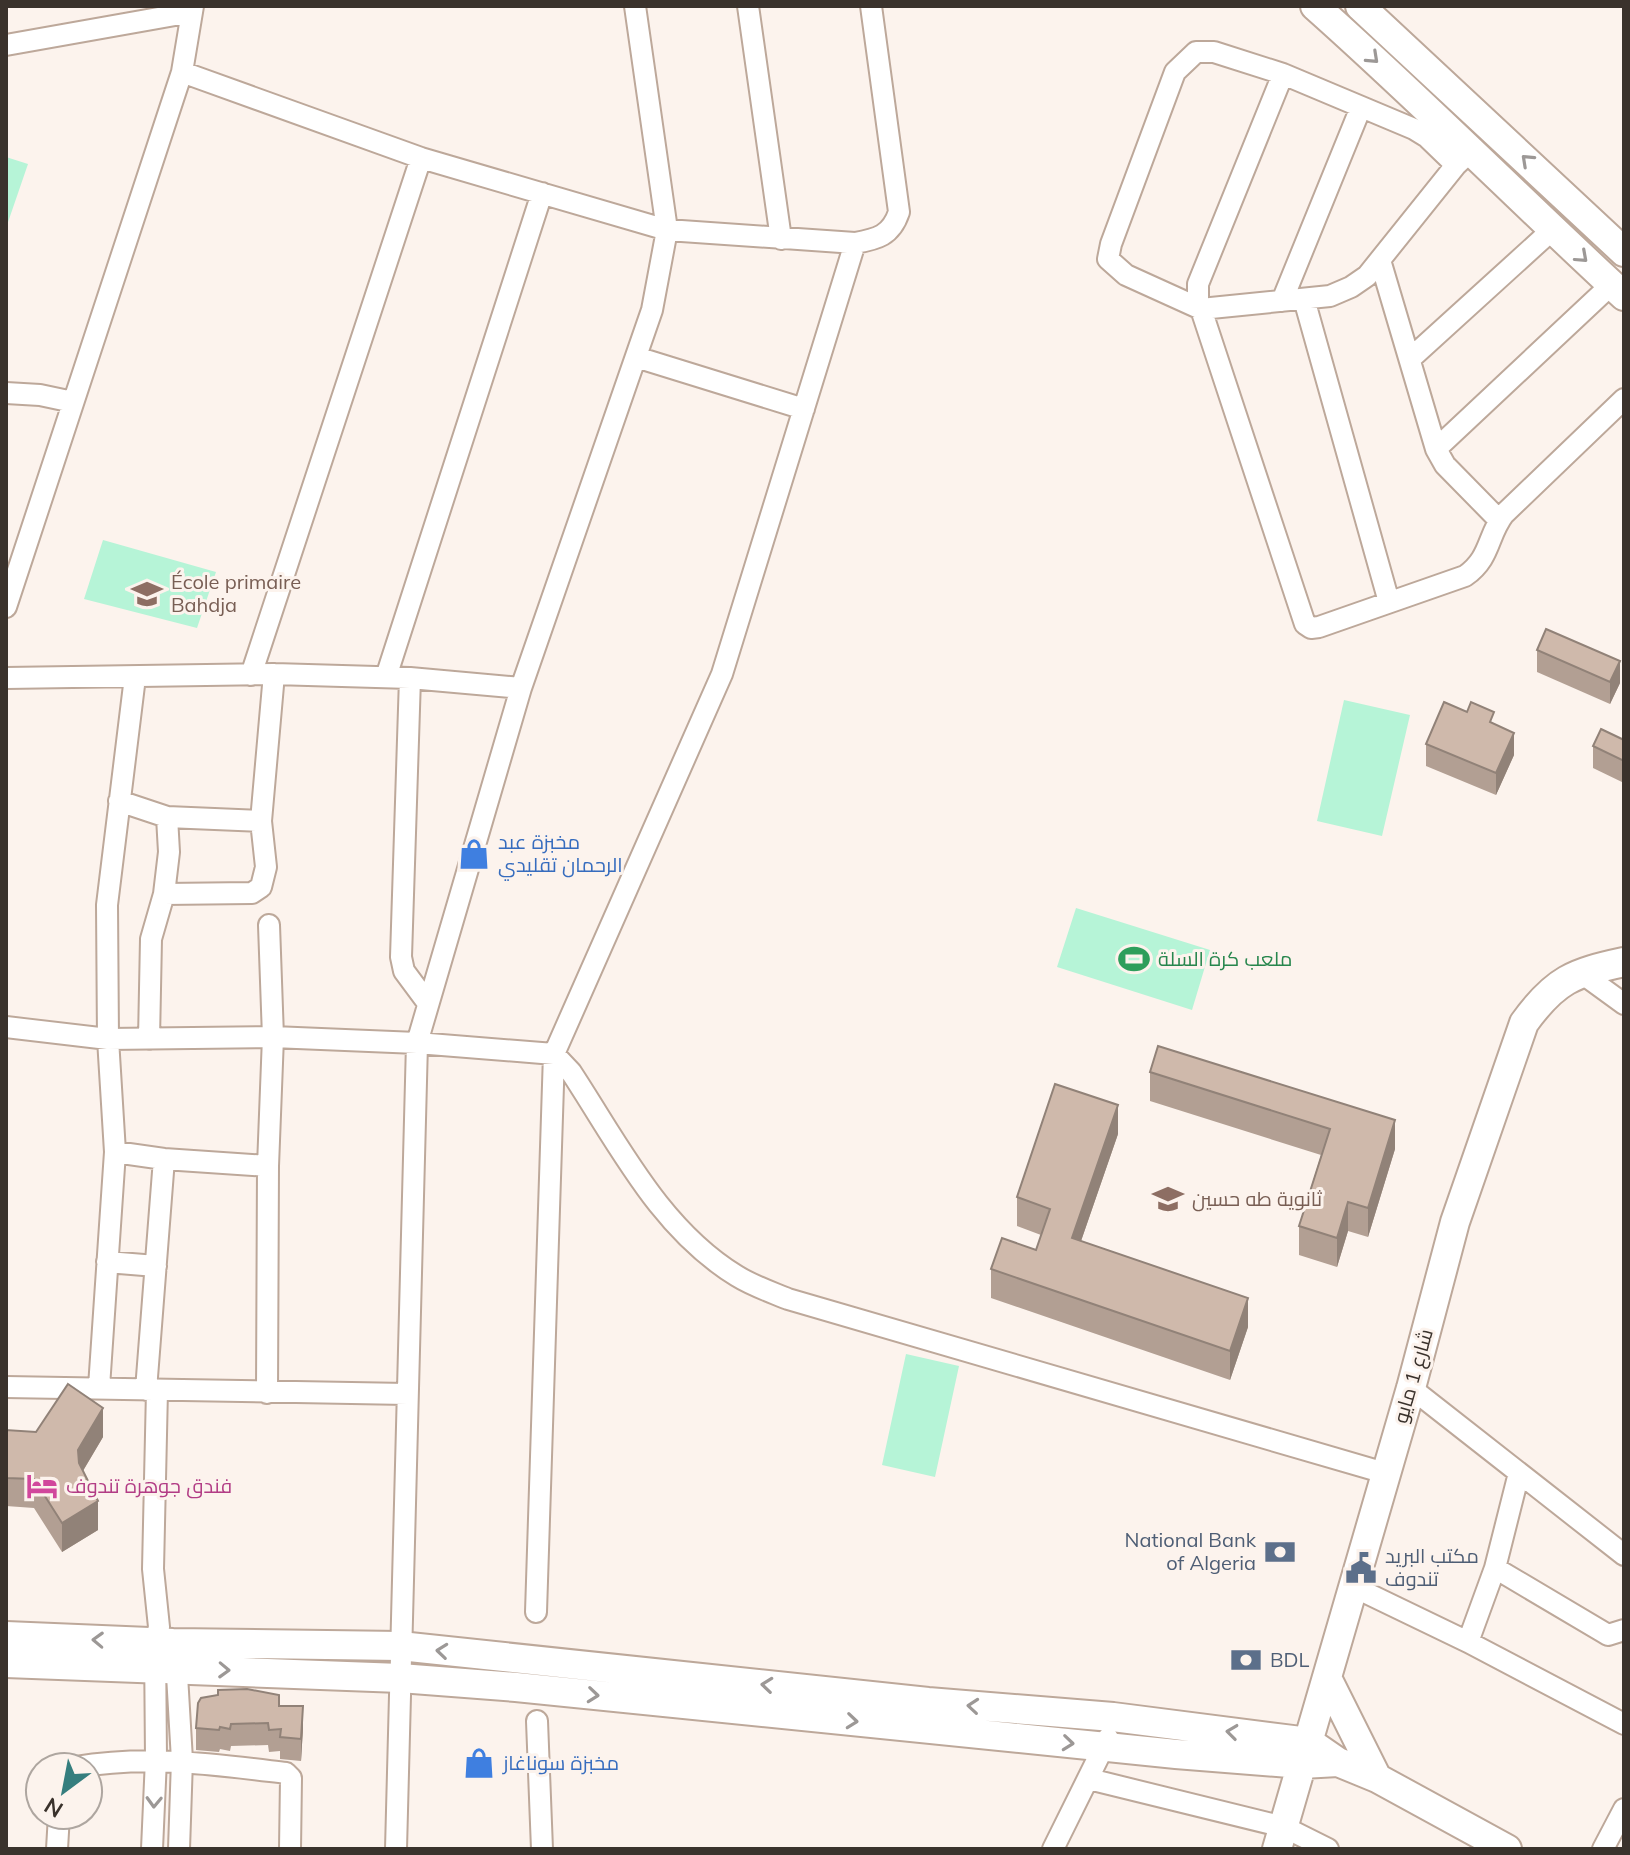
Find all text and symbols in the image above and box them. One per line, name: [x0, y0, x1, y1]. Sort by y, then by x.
one-way arrow: [1364, 48, 1379, 62]
one-way arrow: [1522, 155, 1536, 170]
one-way arrow: [1572, 247, 1587, 261]
place label: École primaire Bahdja: [171, 569, 301, 617]
school or university icon: École primaire Bahdja: [130, 577, 164, 611]
place label: مخبزة عبد الرحمان تقليدي: [498, 829, 623, 881]
shop icon: مخبزة عبد الرحمان تقليدي: [457, 837, 491, 871]
sports icon: ملعب كرة السلة: [1117, 942, 1151, 976]
place label: ملعب كرة السلة: [1158, 946, 1292, 971]
school or university icon: ثانوية طه حسين: [1151, 1182, 1185, 1216]
place label: ثانوية طه حسين: [1192, 1186, 1323, 1212]
street label: شارع 1 مايو: [1387, 1326, 1440, 1426]
hotel icon: فندق جوهرة تندوف: [25, 1469, 59, 1503]
place label: فندق جوهرة تندوف: [66, 1473, 232, 1499]
place label: National Bank of Algeria: [1125, 1527, 1257, 1575]
bank icon: National Bank of Algeria: [1263, 1535, 1297, 1569]
place label: مكتب البريد تندوف: [1385, 1543, 1479, 1591]
public building icon: مكتب البريد تندوف: [1344, 1551, 1378, 1585]
one-way arrow: [91, 1631, 104, 1648]
one-way arrow: [435, 1643, 449, 1660]
bank icon: BDL: [1229, 1643, 1263, 1677]
place label: BDL: [1270, 1647, 1310, 1672]
one-way arrow: [218, 1662, 231, 1679]
one-way arrow: [760, 1676, 773, 1693]
one-way arrow: [587, 1686, 600, 1703]
one-way arrow: [966, 1697, 979, 1714]
one-way arrow: [846, 1712, 859, 1729]
one-way arrow: [1225, 1724, 1238, 1741]
one-way arrow: [1062, 1734, 1075, 1751]
shop icon: مخبزة سوناغاز: [462, 1746, 496, 1780]
place label: مخبزة سوناغاز: [502, 1750, 619, 1775]
north arrow: [24, 1751, 104, 1831]
text: N: [39, 1792, 68, 1824]
one-way arrow: [145, 1796, 162, 1809]

